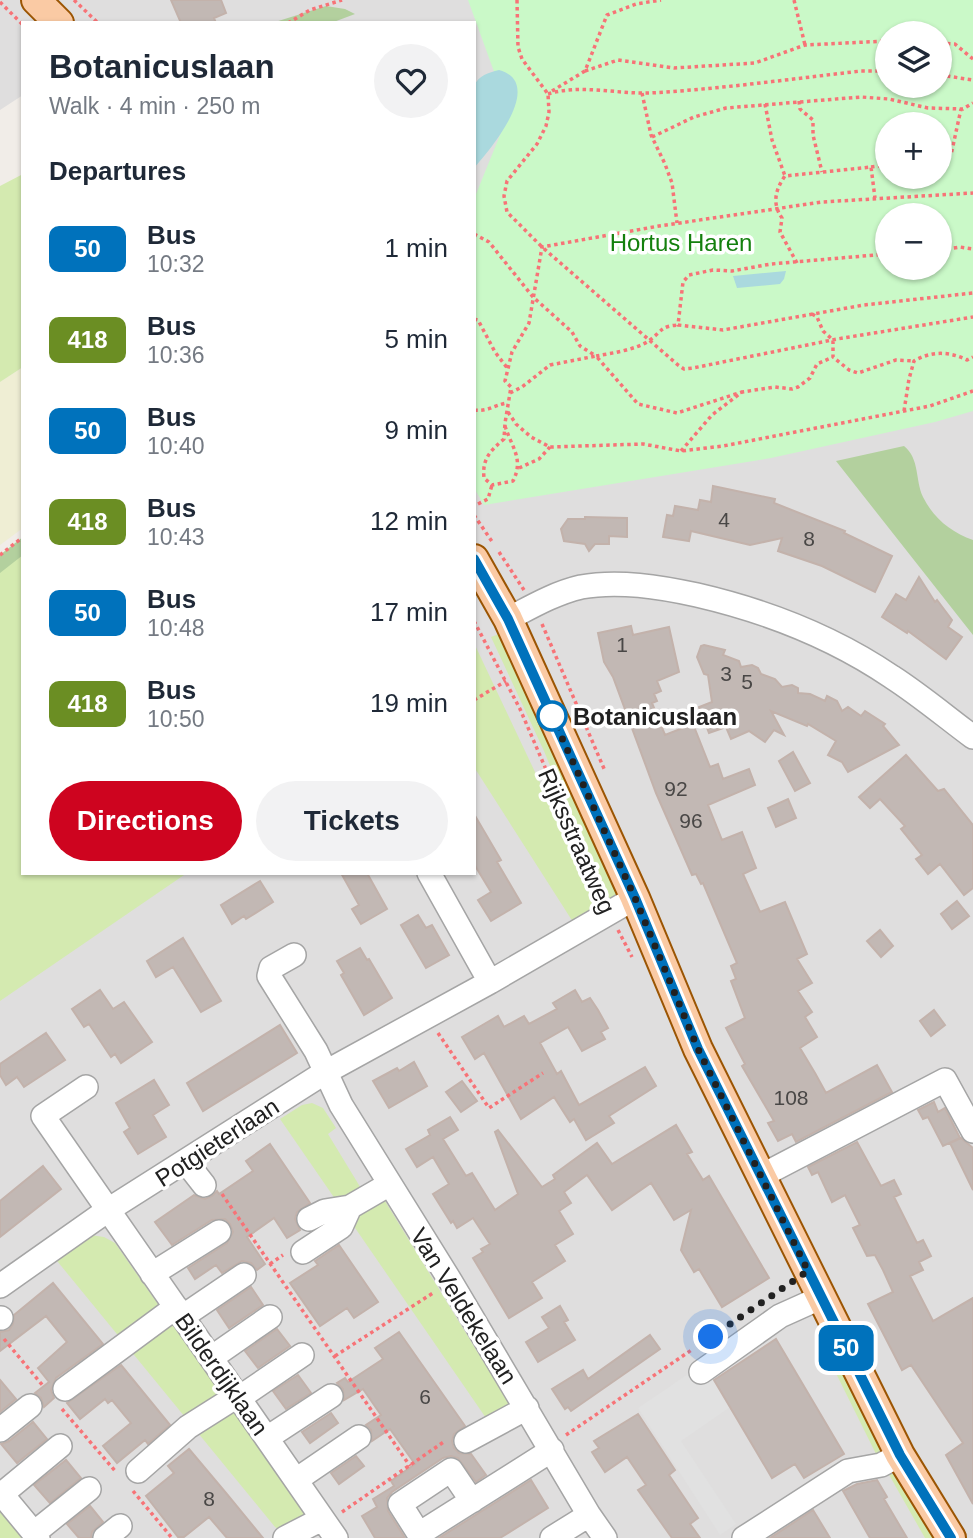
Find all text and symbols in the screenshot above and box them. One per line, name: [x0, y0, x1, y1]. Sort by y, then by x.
map controls: [875, 21, 952, 280]
button: layers: [875, 21, 952, 98]
button: heart: [374, 44, 448, 118]
text: Botanicuslaan: [49, 48, 275, 85]
text: Walk · 4 min · 250 m: [49, 93, 260, 119]
button: +: [875, 112, 952, 189]
text: Departures: [49, 156, 186, 186]
button: −: [875, 203, 952, 280]
text: Bus: [147, 220, 196, 250]
park label: Hortus Haren: [610, 229, 752, 256]
text: 1 min: [384, 233, 448, 263]
text: 50: [74, 235, 101, 262]
text: 10:32: [147, 251, 205, 277]
text: Bus: [147, 311, 196, 341]
text: 5 min: [384, 324, 448, 354]
text: 418: [67, 326, 108, 353]
text: 10:36: [147, 342, 205, 368]
text: Bus: [147, 402, 196, 432]
text: 9 min: [384, 415, 448, 445]
text: 50: [74, 417, 101, 444]
text: 10:40: [147, 433, 205, 459]
text: Bus: [147, 493, 196, 523]
text: 12 min: [370, 506, 448, 536]
text: 418: [67, 508, 108, 535]
house number: 4: [718, 508, 730, 531]
text: 10:43: [147, 524, 205, 550]
house number: 8: [803, 527, 815, 550]
text: Bus: [147, 584, 196, 614]
text: 17 min: [370, 597, 448, 627]
text: 50: [74, 599, 101, 626]
text: 10:48: [147, 615, 205, 641]
house number: 1: [616, 633, 628, 656]
house number: 3: [720, 662, 732, 685]
house number: 5: [741, 670, 753, 693]
text: Bus: [147, 675, 196, 705]
text: 19 min: [370, 688, 448, 718]
text: 418: [67, 690, 108, 717]
marker: Botanicuslaan: [537, 701, 567, 731]
place label: Botanicuslaan: [573, 703, 737, 730]
text: 10:50: [147, 706, 205, 732]
street label: Rijksstraatweg: [533, 764, 621, 918]
house number: 92: [664, 777, 688, 800]
button: Directions: [49, 781, 242, 861]
button: Tickets: [256, 781, 448, 861]
house number: 96: [679, 809, 703, 832]
house number: 108: [773, 1086, 809, 1109]
street label: Potgieterlaan: [150, 1092, 284, 1192]
street label: Van Veldekelaan: [405, 1223, 523, 1389]
street label: Bilderdijklaan: [170, 1308, 274, 1440]
your location: [693, 1319, 728, 1354]
line badge: 50: [814, 1325, 878, 1371]
text: 50: [833, 1334, 859, 1361]
house number: 6: [419, 1385, 431, 1408]
house number: 8: [203, 1487, 215, 1510]

